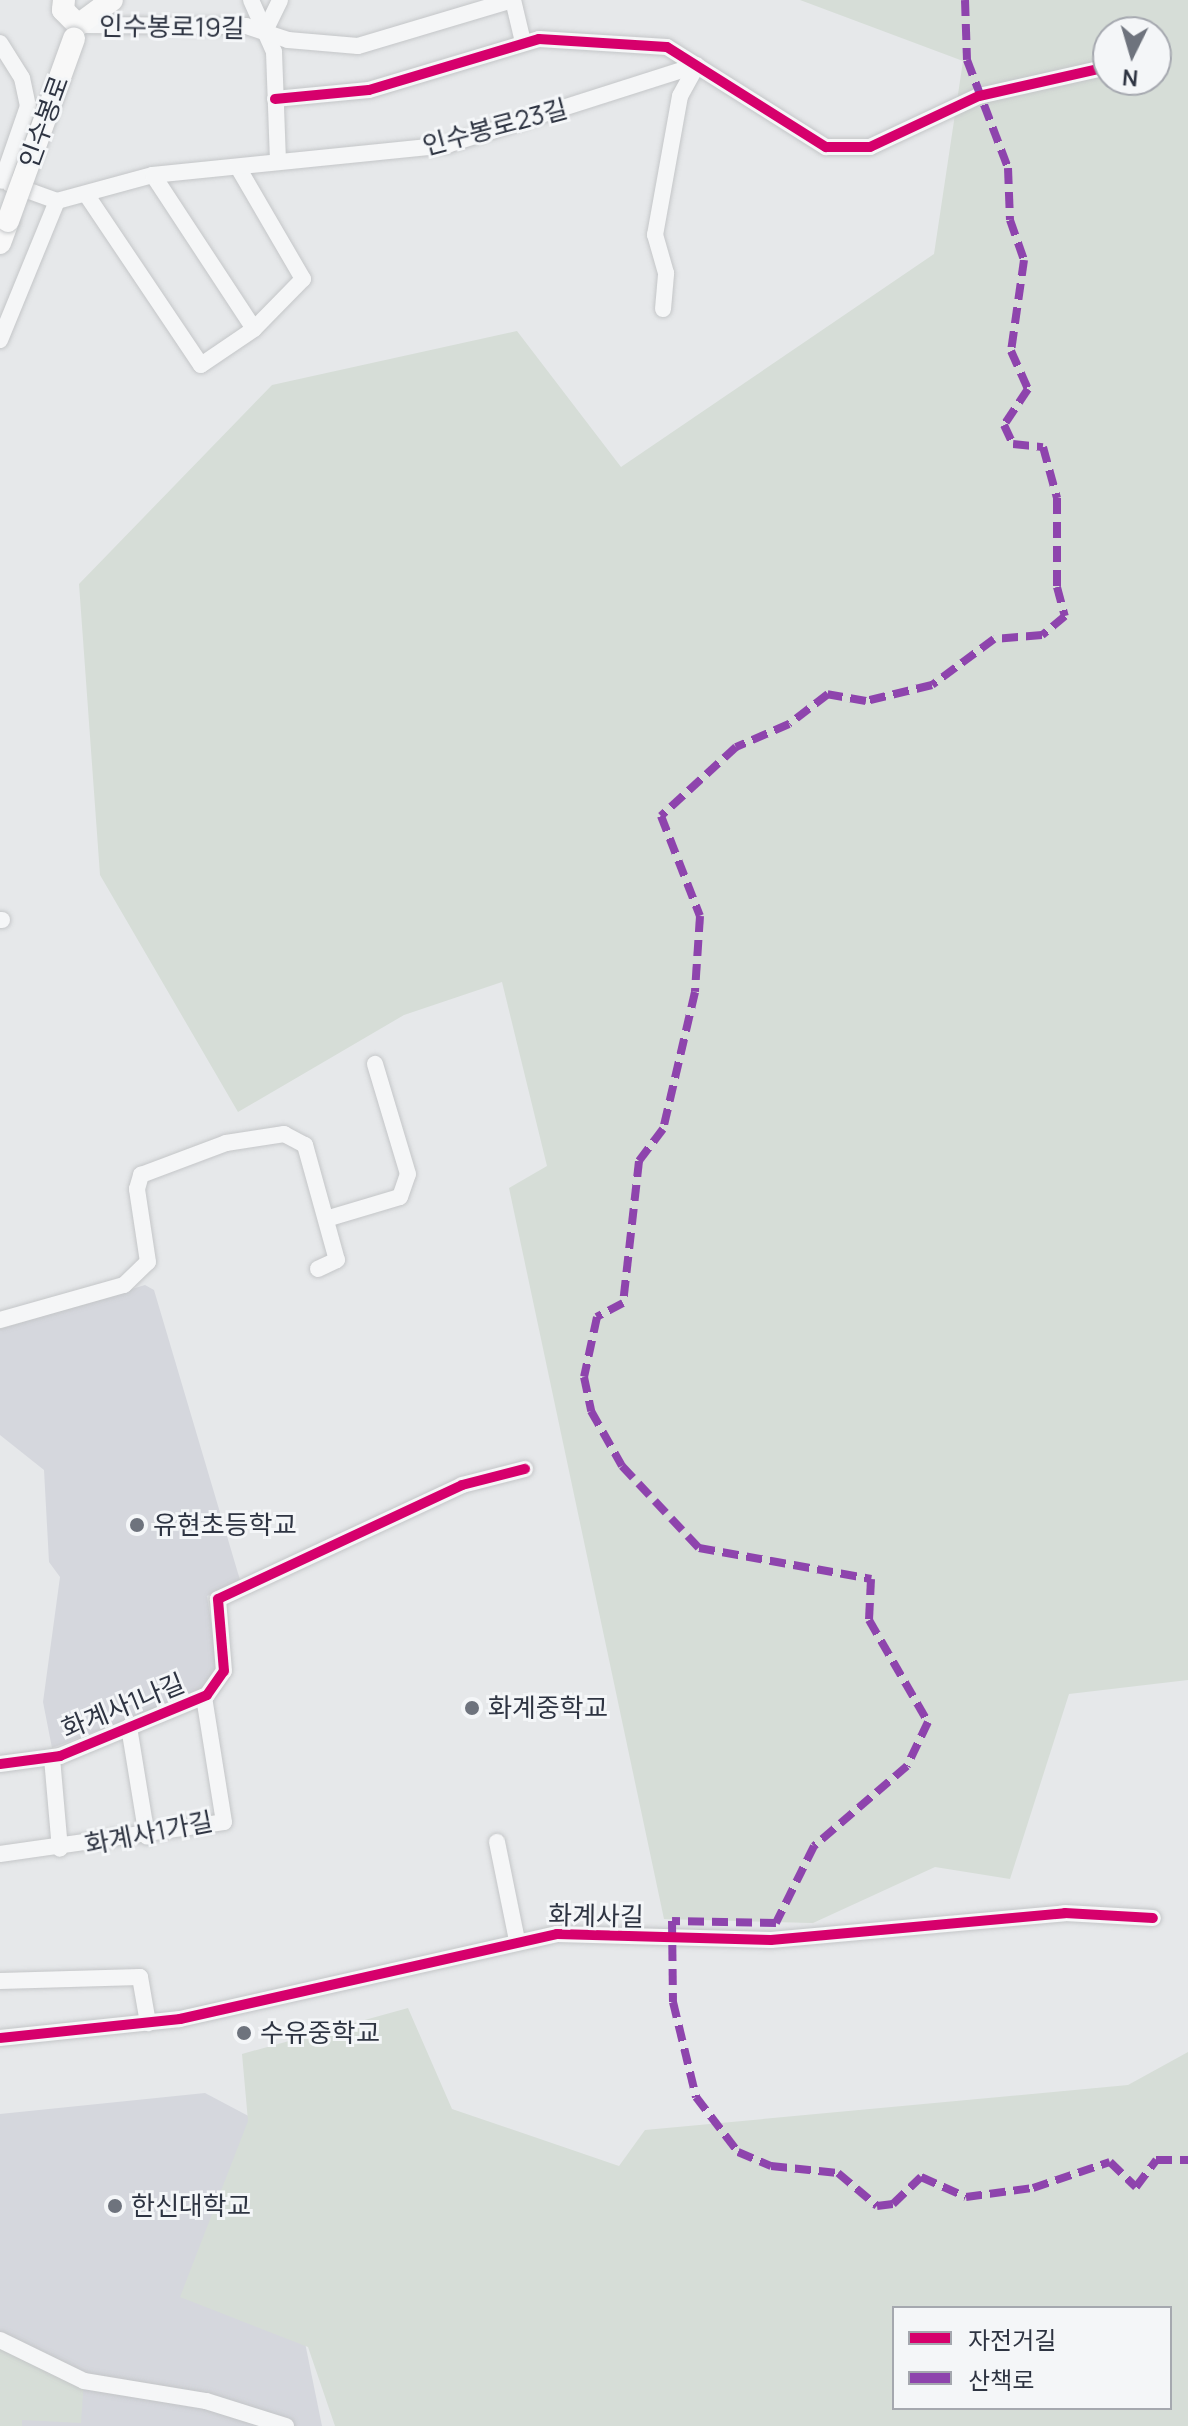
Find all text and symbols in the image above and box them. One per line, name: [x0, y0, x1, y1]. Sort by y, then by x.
street label: 인수봉로19길: [99, 10, 245, 44]
north arrow: [1092, 16, 1172, 96]
text: N: [1121, 62, 1139, 94]
street label: 인수봉로: [13, 72, 75, 172]
street label: 인수봉로23길: [419, 93, 571, 161]
place label: 유현초등학교: [153, 1509, 297, 1541]
marker: 유현초등학교: [128, 1516, 146, 1534]
street label: 화계사1나길: [57, 1667, 189, 1745]
place label: 화계중학교: [488, 1692, 608, 1724]
marker: 화계중학교: [463, 1699, 481, 1717]
street label: 화계사1가길: [82, 1805, 216, 1861]
street label: 화계사길: [548, 1900, 644, 1932]
place label: 수유중학교: [260, 2017, 380, 2049]
marker: 수유중학교: [235, 2024, 253, 2042]
place label: 한신대학교: [131, 2190, 251, 2222]
marker: 한신대학교: [106, 2197, 124, 2215]
legend: [892, 2306, 1172, 2410]
text: 자전거길: [968, 2323, 1056, 2356]
text: 산책로: [968, 2363, 1034, 2396]

